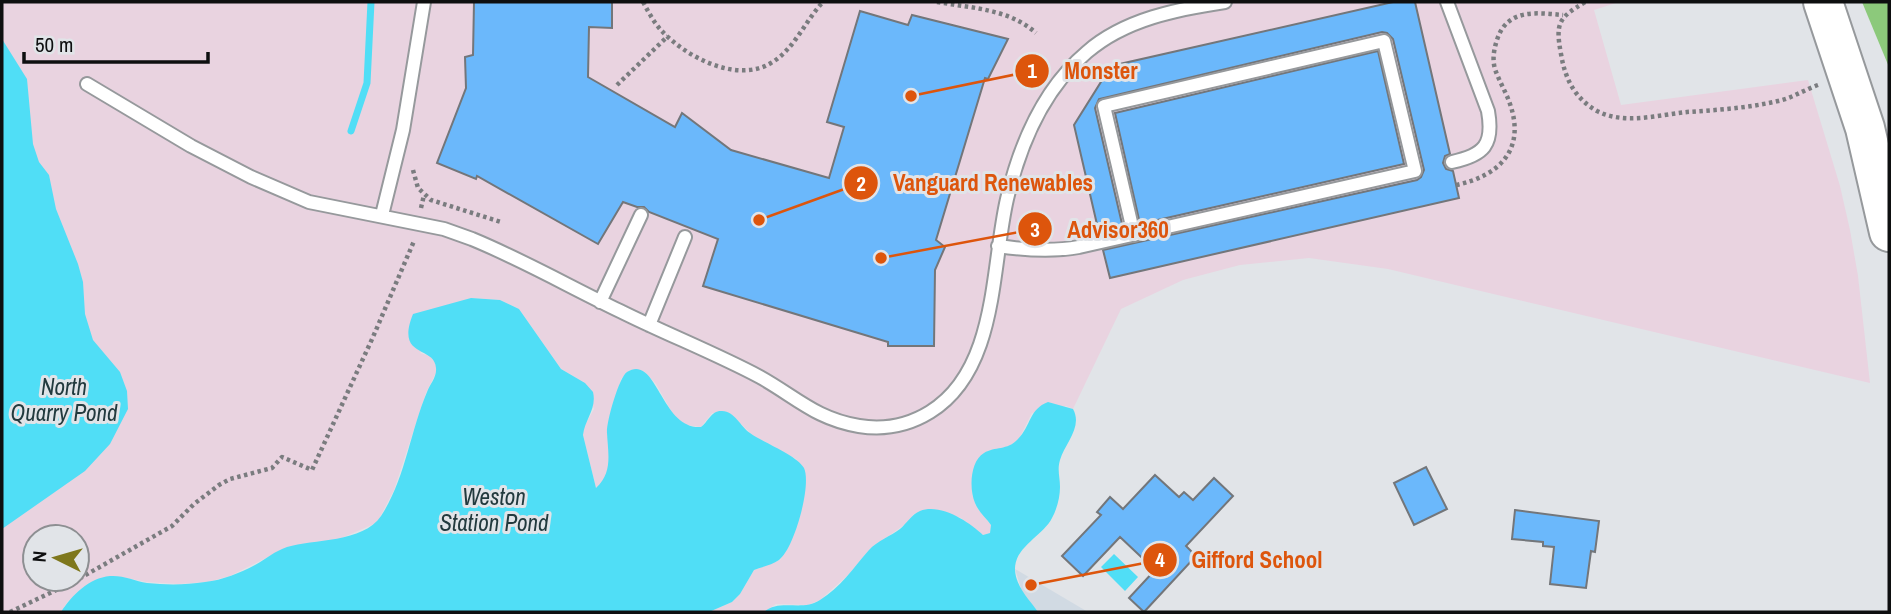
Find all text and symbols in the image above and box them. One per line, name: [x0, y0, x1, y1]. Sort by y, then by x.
scale bar: [24, 21, 208, 65]
text: 50 m: [35, 30, 73, 59]
callout: Monster: [1015, 49, 1151, 93]
text: Monster: [1064, 55, 1138, 86]
text: 1: [1027, 56, 1037, 85]
callout: Vanguard Renewables: [844, 161, 1107, 205]
text: Vanguard Renewables: [893, 167, 1093, 198]
text: 2: [856, 169, 866, 198]
callout: Advisor360: [1018, 207, 1182, 251]
text: Advisor360: [1067, 214, 1169, 245]
text: 3: [1030, 215, 1040, 244]
water label: North Quarry Pond: [11, 371, 118, 428]
water label: Weston Station Pond: [439, 481, 549, 538]
north arrow: [21, 523, 91, 593]
callout: Gifford School: [1142, 538, 1336, 582]
text: Gifford School: [1192, 544, 1323, 575]
text: 4: [1155, 545, 1165, 574]
text: N: [26, 550, 53, 563]

